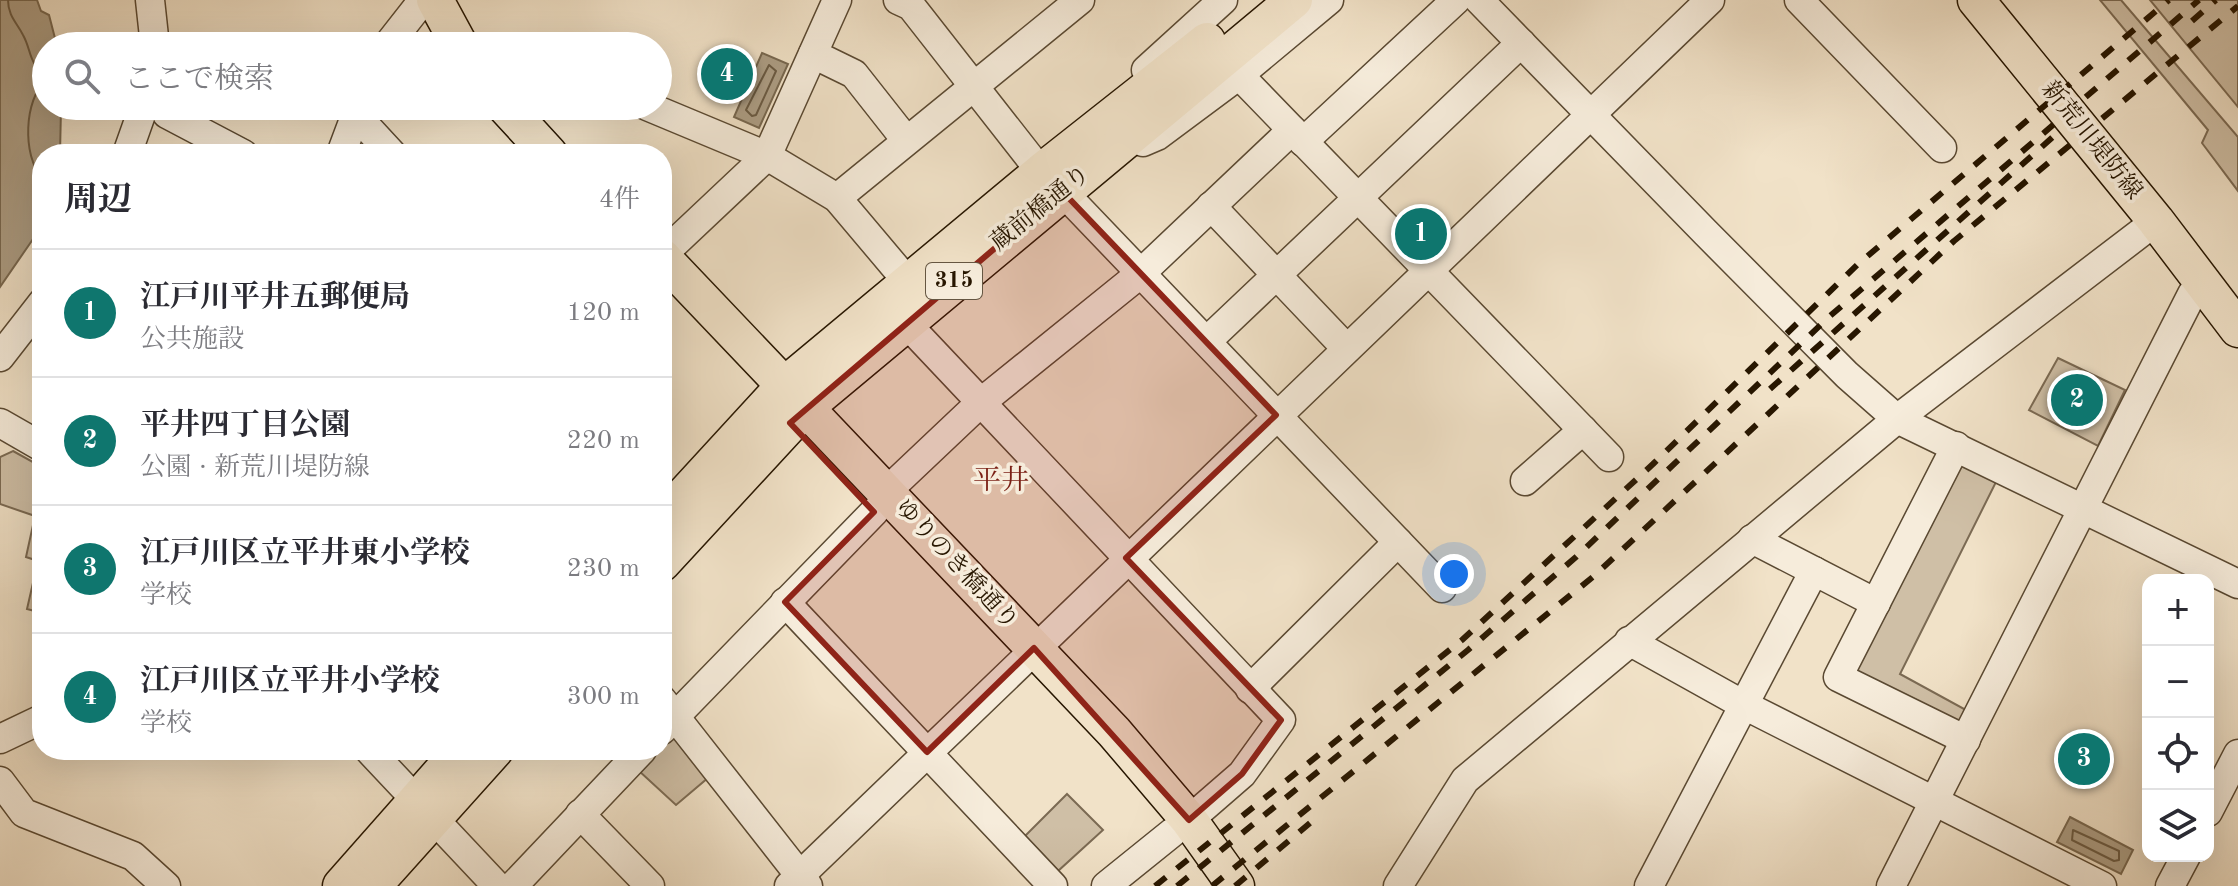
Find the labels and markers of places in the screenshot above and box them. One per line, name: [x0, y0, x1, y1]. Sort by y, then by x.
pin: 4: [701, 44, 753, 104]
pin: 1: [1395, 204, 1447, 264]
pin: 2: [2051, 370, 2103, 430]
pin: 3: [2058, 729, 2110, 789]

